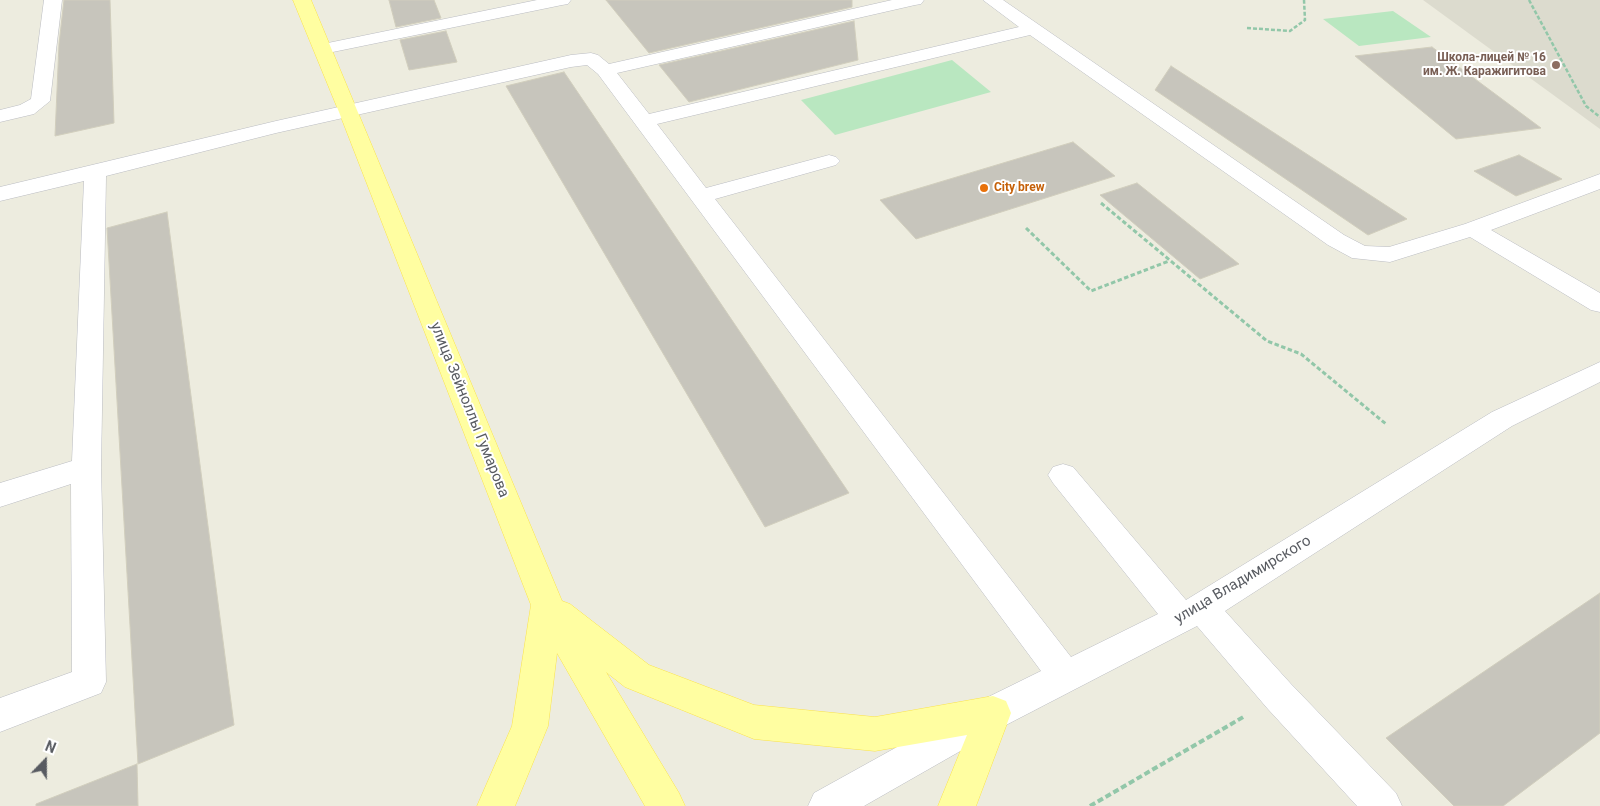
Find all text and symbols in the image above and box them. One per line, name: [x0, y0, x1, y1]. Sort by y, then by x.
place label: Школа-лицей № 16 им. Ж. Каражигитова: [1423, 51, 1546, 79]
marker: Школа-лицей № 16 им. Ж. Каражигитова: [1550, 59, 1562, 71]
place label: City brew: [994, 181, 1044, 195]
marker: City brew: [978, 182, 990, 194]
street label: улица Зейноллы Гумарова: [426, 320, 512, 500]
street label: улица Владимирского: [1171, 532, 1315, 628]
north arrow: [20, 736, 70, 786]
text: N: [43, 738, 58, 756]

